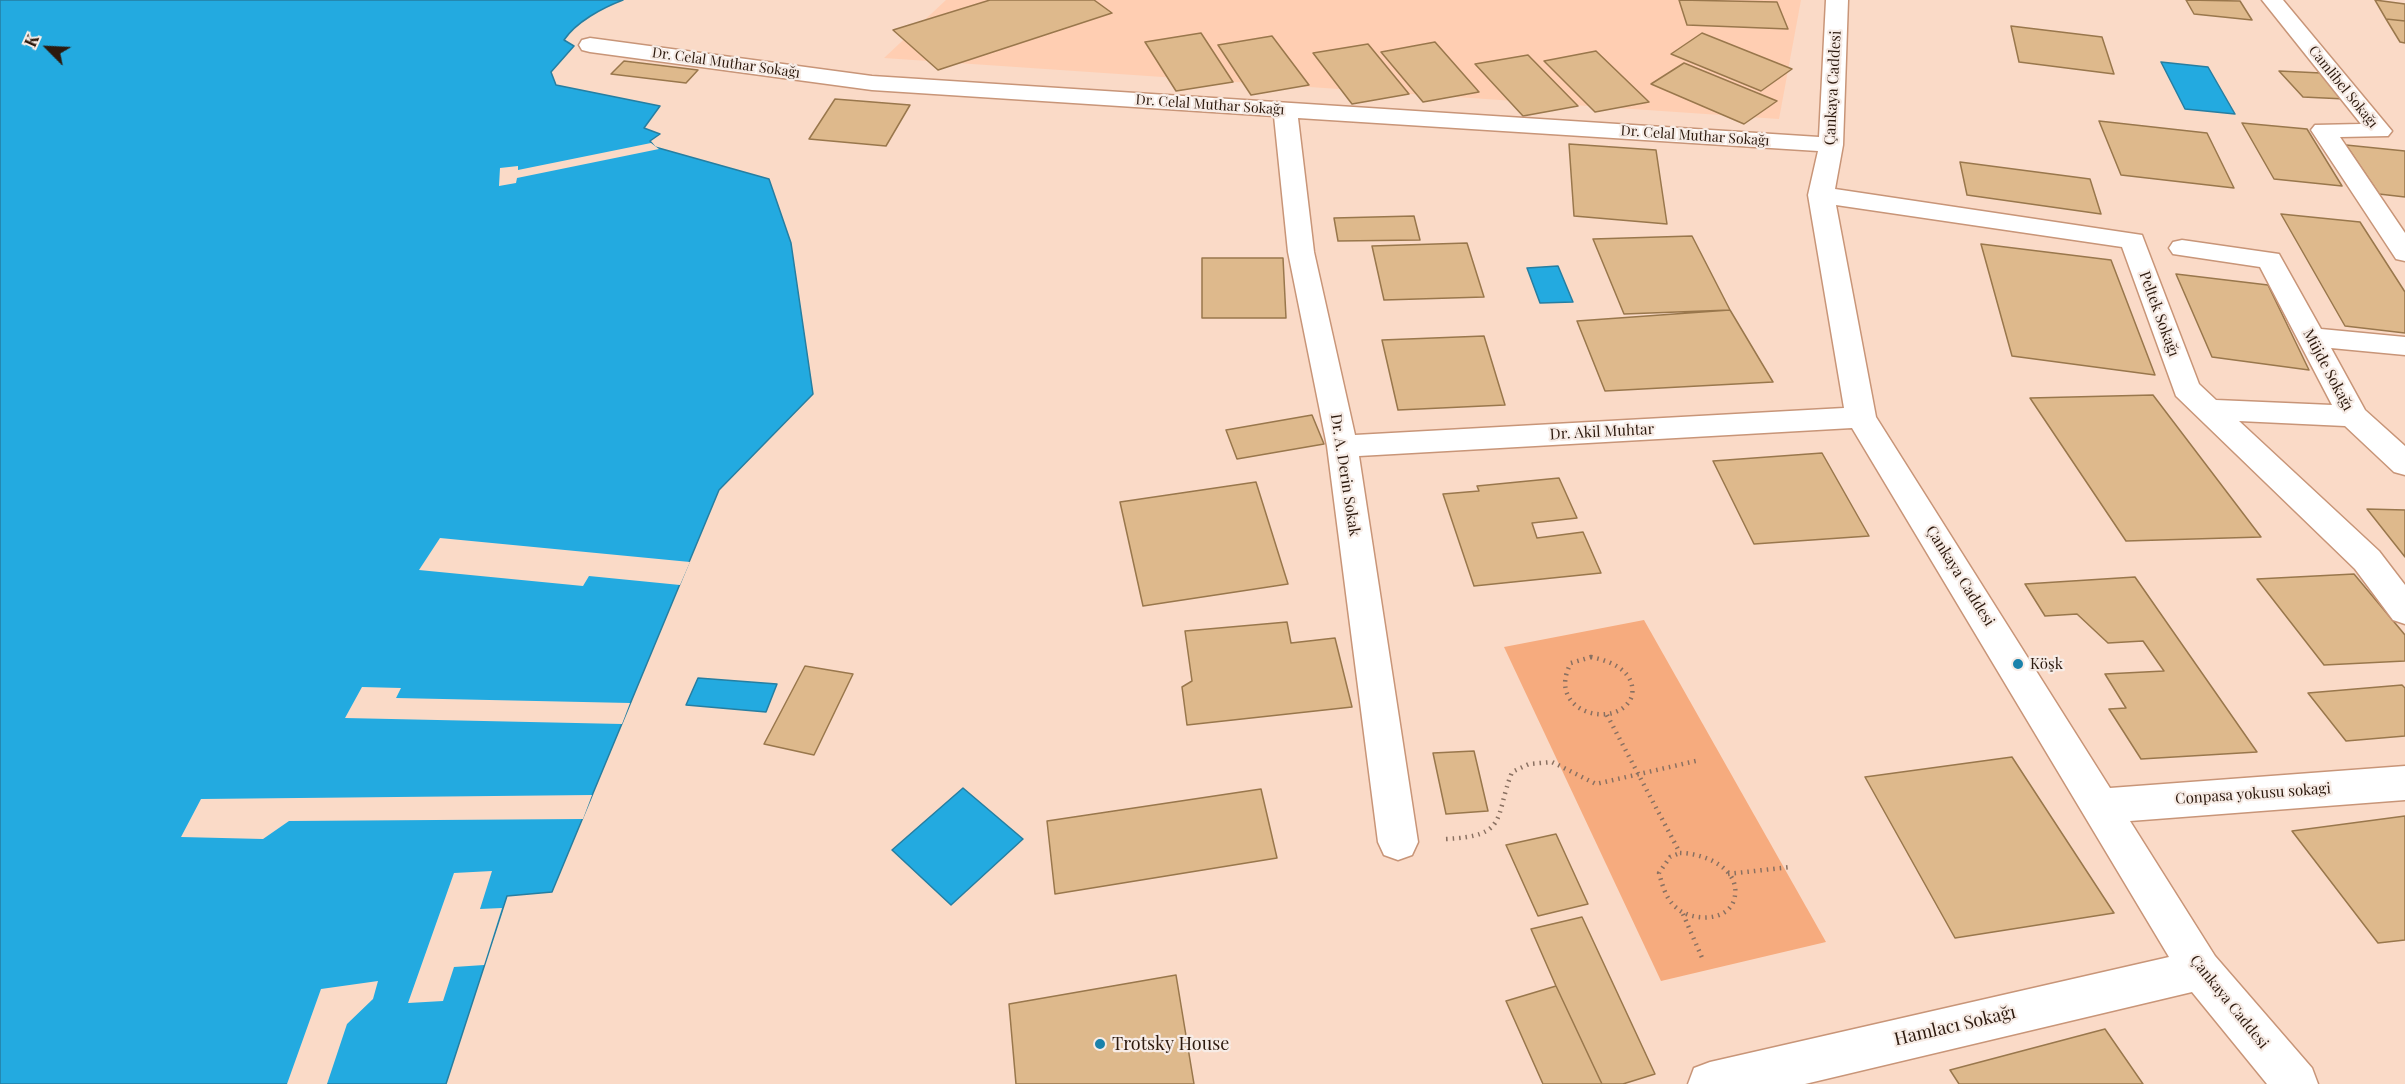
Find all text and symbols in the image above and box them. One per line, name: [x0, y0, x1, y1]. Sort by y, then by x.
north arrow: [18, 18, 78, 78]
street label: Çankaya Caddesi: [1821, 30, 1845, 146]
text: K: [19, 31, 43, 50]
street label: Camlibel Sokağı: [2305, 43, 2381, 131]
street label: Dr. Celal Muthar Sokağı: [651, 44, 801, 82]
street label: Dr. Celal Muthar Sokağı: [1135, 91, 1285, 119]
street label: Dr. Celal Muthar Sokağı: [1620, 122, 1770, 150]
street label: Peltek Sokağı: [2135, 269, 2183, 359]
street label: Müjde Sokağı: [2299, 326, 2357, 414]
street label: Dr. A. Derin Sokak: [1326, 413, 1364, 537]
street label: Dr. Akil Muhtar: [1549, 420, 1655, 444]
street label: Çankaya Caddesi: [1922, 523, 1998, 629]
place label: Köşk: [2030, 655, 2063, 673]
marker: Köşk: [2011, 657, 2025, 671]
street label: Conpasa yokusu sokagi: [2175, 780, 2331, 808]
street label: Çankaya Caddesi: [2186, 952, 2272, 1052]
street label: Hamlacı Sokağı: [1892, 1002, 2018, 1050]
place label: Trotsky House: [1112, 1033, 1229, 1055]
marker: Trotsky House: [1093, 1037, 1107, 1051]

